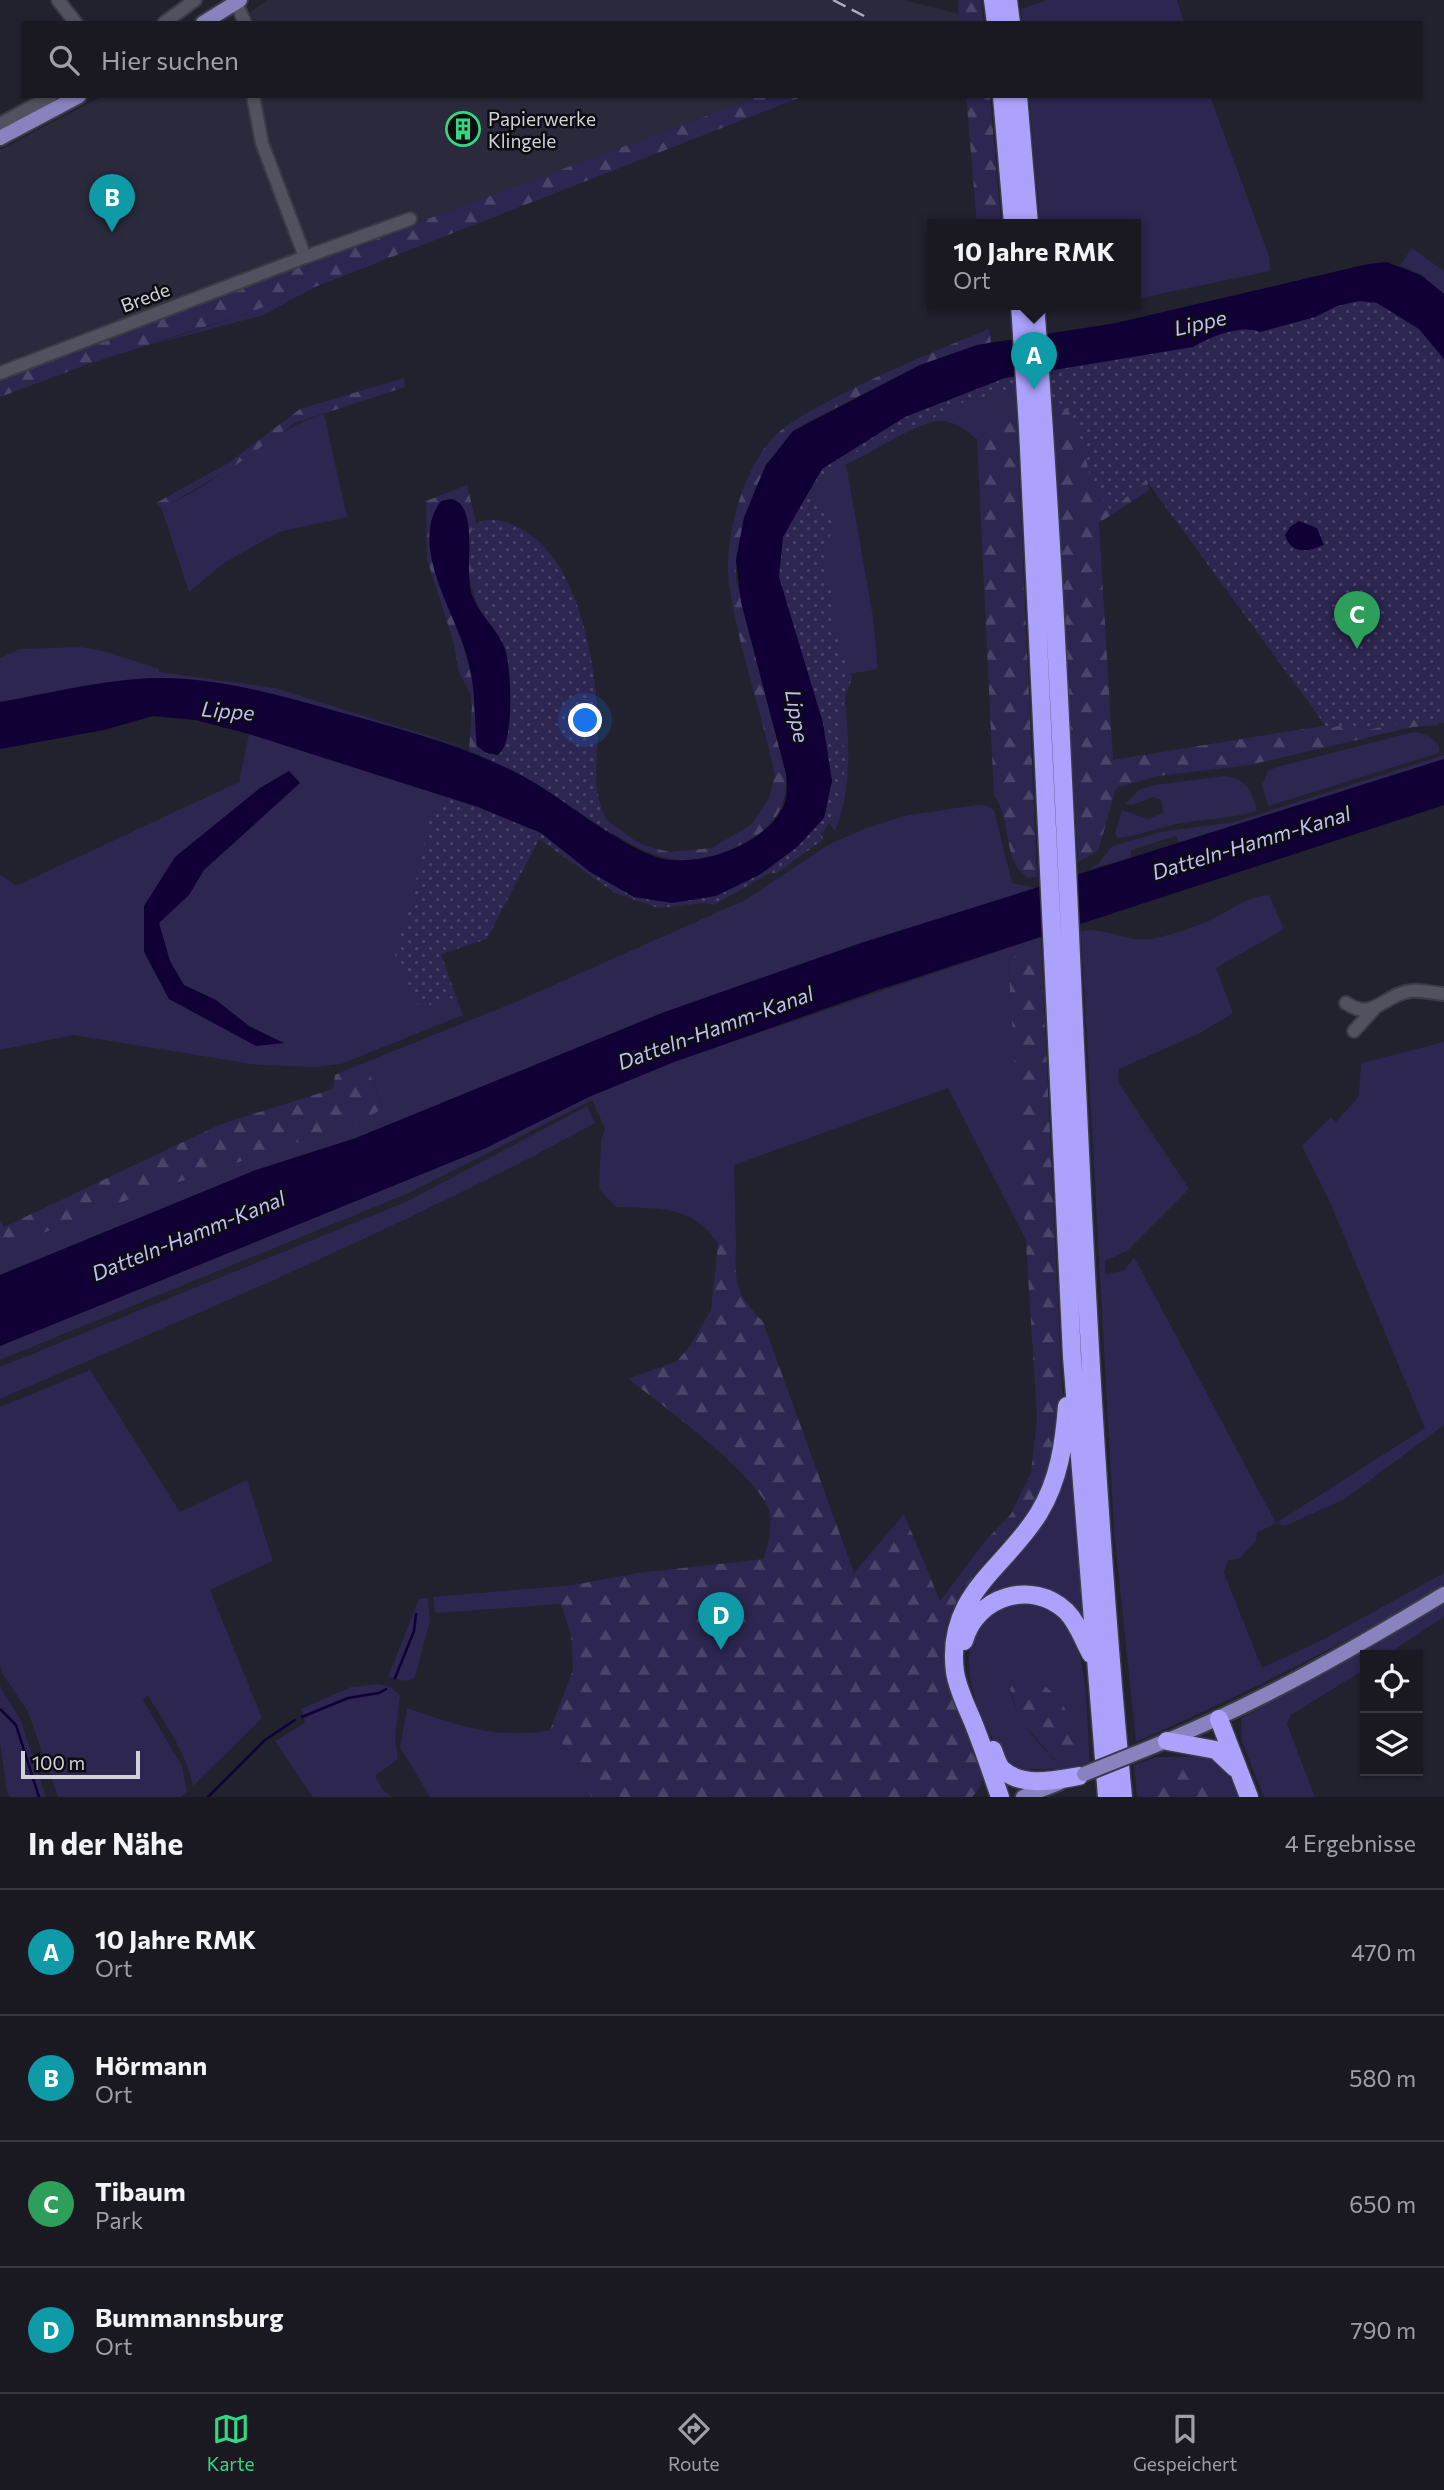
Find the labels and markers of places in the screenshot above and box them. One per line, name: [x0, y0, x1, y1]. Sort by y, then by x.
place label: Papierwerke Klingele: [488, 107, 596, 152]
building icon: Papierwerke Klingele: [444, 110, 482, 148]
pin: B: [89, 174, 135, 232]
pin: A: [1011, 332, 1057, 390]
pin: C: [1334, 591, 1380, 649]
pin: D: [698, 1592, 744, 1650]

